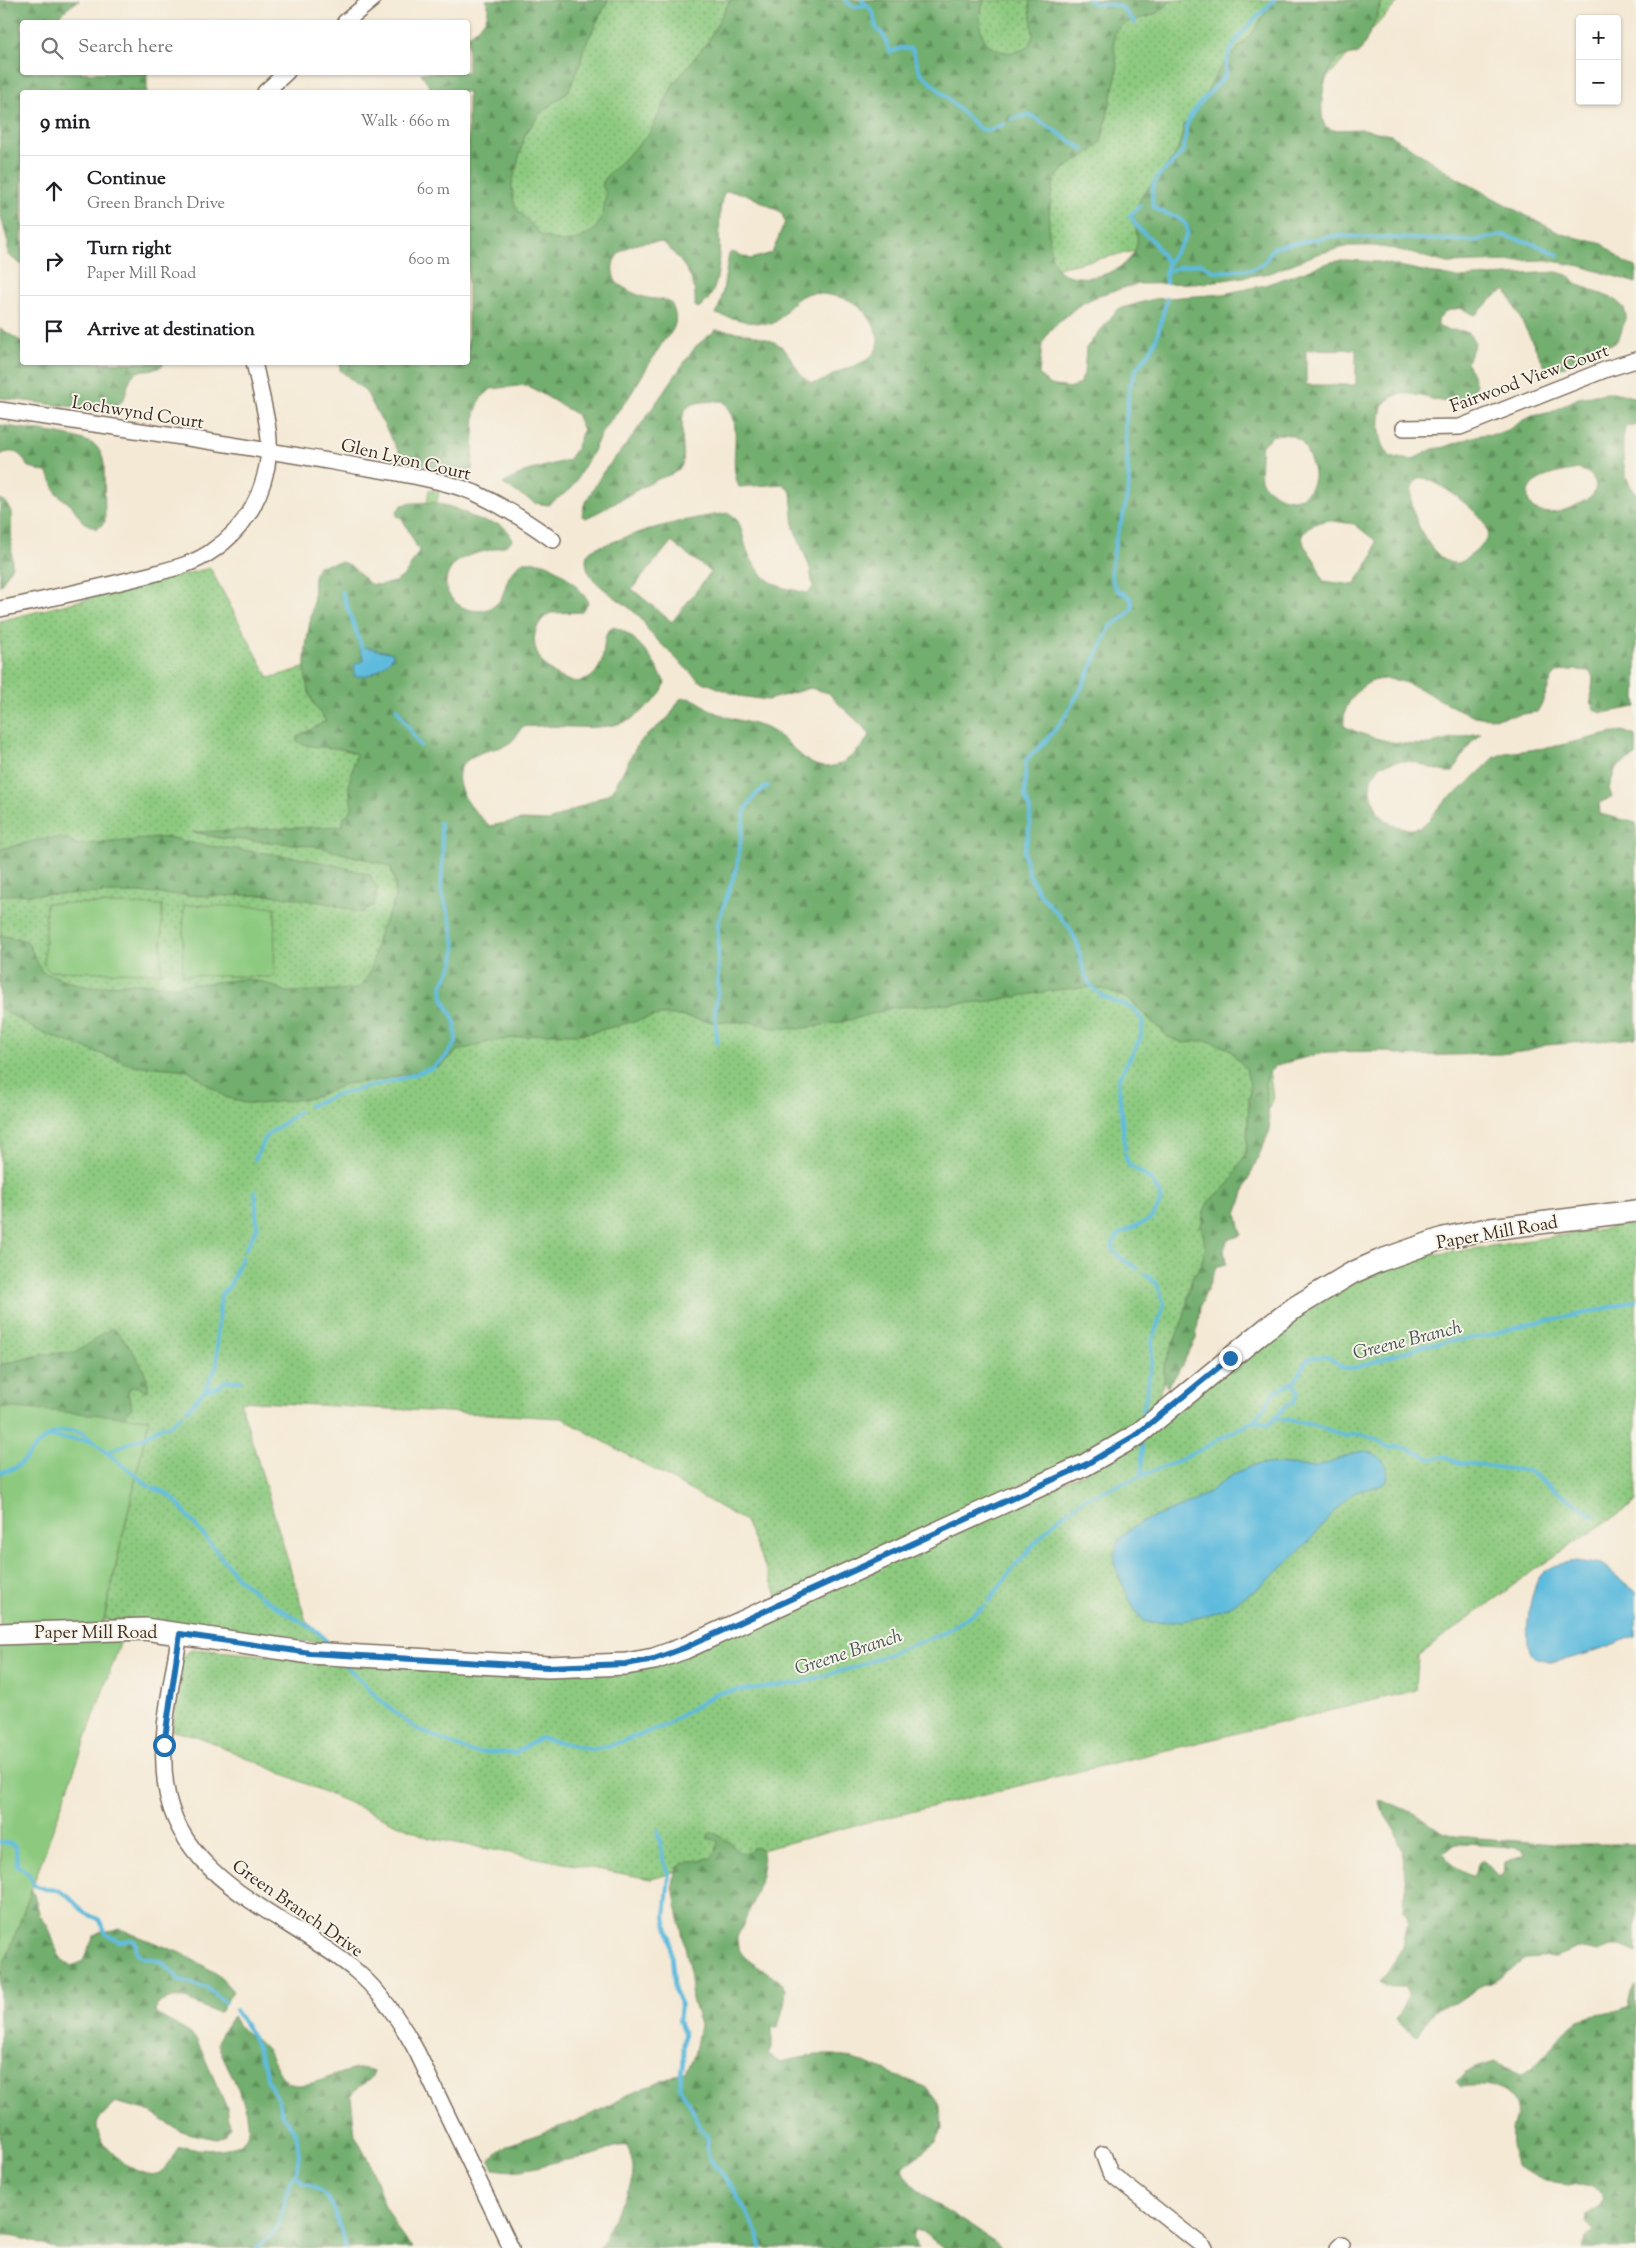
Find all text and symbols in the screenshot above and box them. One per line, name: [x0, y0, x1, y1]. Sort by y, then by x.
map controls: [1576, 15, 1621, 105]
button: +: [1576, 15, 1621, 60]
search box: [20, 20, 470, 75]
icon: search: [38, 34, 66, 62]
text: Search here: [78, 34, 173, 61]
button: −: [1576, 60, 1621, 105]
text: 9 min: [40, 108, 90, 138]
text: Walk · 660 m: [361, 111, 450, 134]
text: Continue: [87, 166, 166, 193]
icon: ahead: [40, 177, 68, 205]
text: 60 m: [417, 179, 450, 202]
text: Green Branch Drive: [87, 193, 225, 216]
text: Turn right: [87, 236, 171, 263]
icon: right: [40, 247, 68, 275]
text: 600 m: [408, 249, 450, 272]
text: Paper Mill Road: [87, 263, 196, 286]
icon: arrive: [40, 317, 68, 345]
text: Arrive at destination: [87, 317, 255, 344]
street label: Fairwood View Court: [1447, 339, 1613, 421]
street label: Lochwynd Court: [70, 391, 205, 437]
street label: Glen Lyon Court: [338, 433, 473, 489]
street label: Paper Mill Road: [1435, 1210, 1560, 1257]
water label: Greene Branch: [1350, 1315, 1466, 1368]
route end: [1219, 1347, 1242, 1370]
street label: Paper Mill Road: [35, 1621, 157, 1647]
water label: Greene Branch: [792, 1623, 907, 1683]
route start: [153, 1734, 176, 1757]
street label: Green Branch Drive: [226, 1854, 368, 1965]

